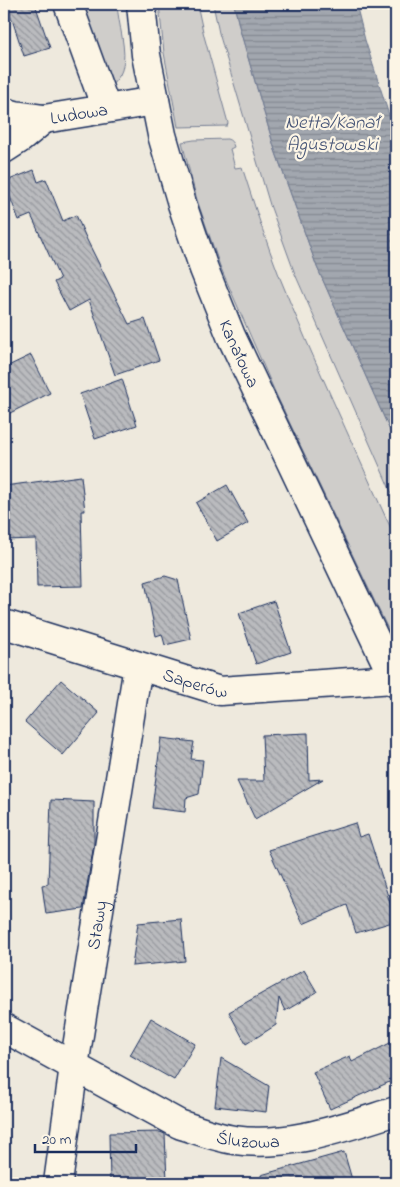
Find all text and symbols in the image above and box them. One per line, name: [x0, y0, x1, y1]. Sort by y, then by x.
street label: Ludowa: [48, 98, 110, 133]
water label: Netta/Kanał Agustowski: [285, 110, 383, 160]
street label: Kanałowa: [211, 317, 265, 393]
street label: Saperów: [159, 663, 228, 706]
street label: Stawy: [82, 899, 115, 952]
scale bar: [35, 1122, 136, 1154]
street label: Śluzowa: [213, 1126, 281, 1157]
text: 20 m: [42, 1129, 72, 1151]

